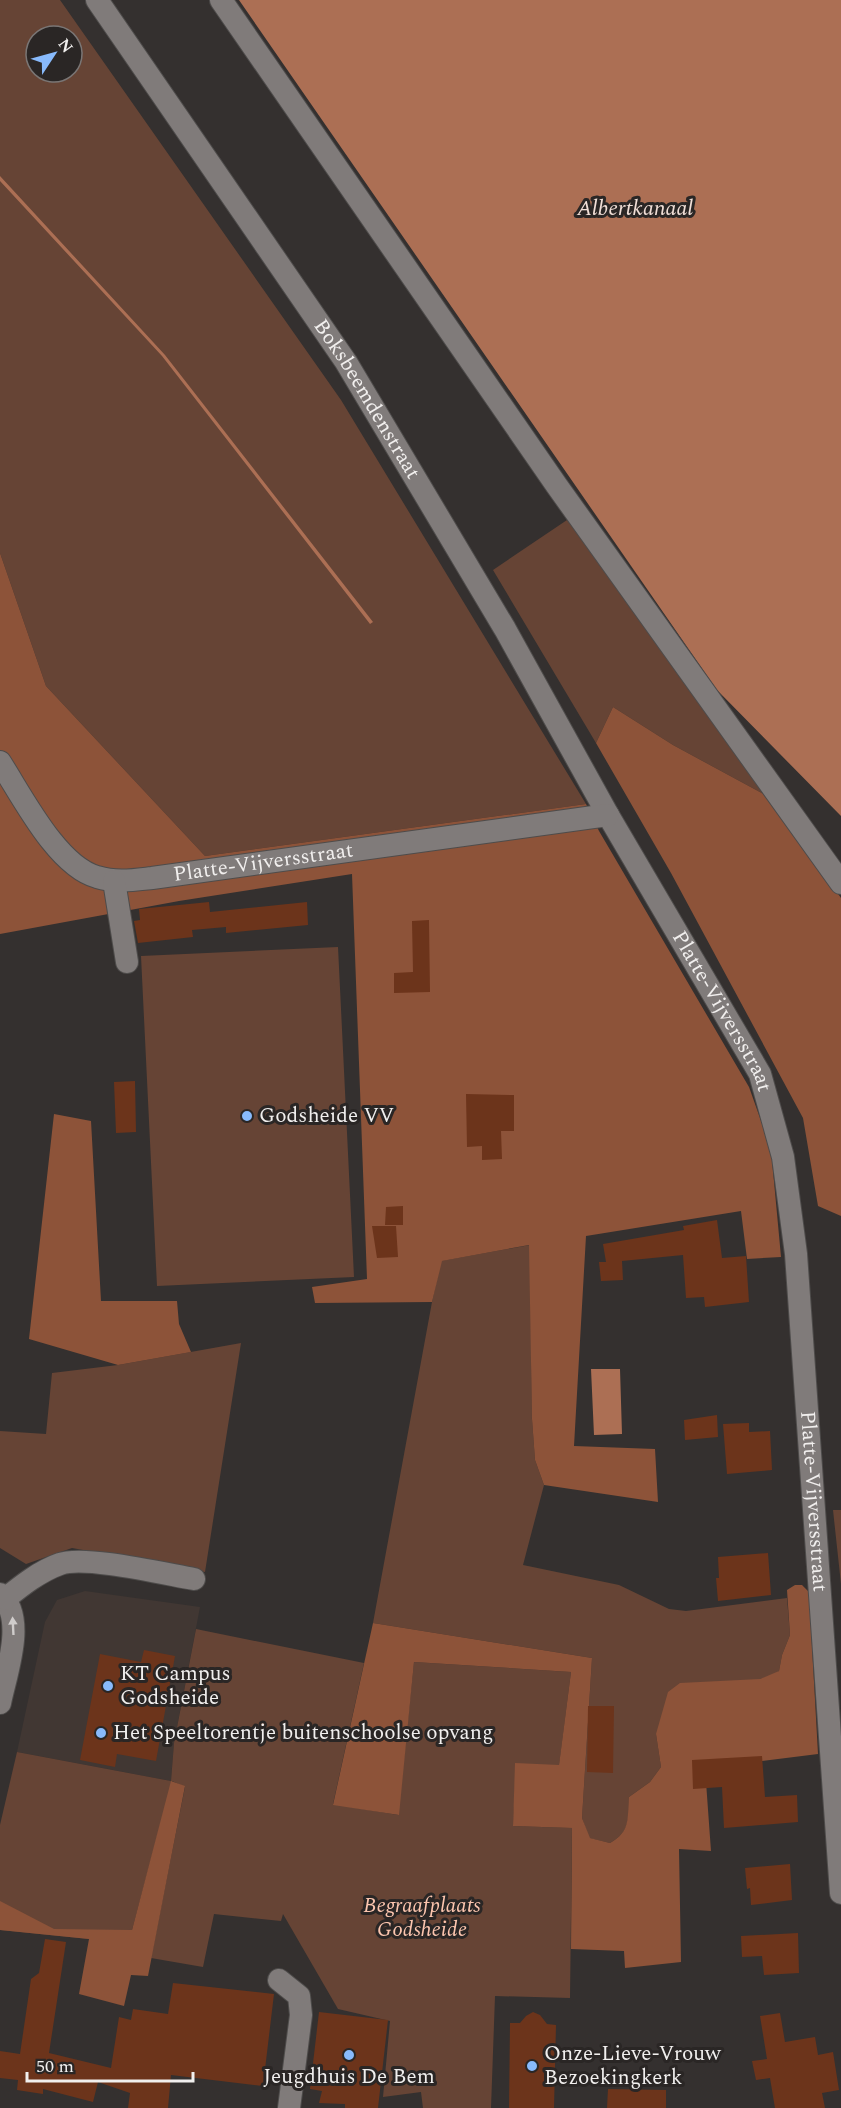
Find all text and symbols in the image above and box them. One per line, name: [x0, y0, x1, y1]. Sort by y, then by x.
north arrow: [24, 24, 84, 84]
text: N: [52, 33, 79, 58]
water label: Albertkanaal: [576, 192, 693, 225]
street label: Boksbeemdenstraat: [305, 313, 428, 485]
street label: Platte-Vijversstraat: [171, 834, 355, 891]
street label: Platte-Vijversstraat: [663, 925, 780, 1095]
place label: Godsheide VV: [259, 1100, 394, 1132]
marker: Godsheide VV: [240, 1109, 254, 1123]
street label: Platte-Vijversstraat: [791, 1410, 836, 1593]
one-way arrow: [9, 1617, 18, 1636]
place label: KT Campus Godsheide: [120, 1658, 231, 1714]
marker: KT Campus Godsheide: [101, 1679, 115, 1693]
place label: Het Speeltorentje buitenschoolse opvang: [113, 1717, 493, 1749]
marker: Het Speeltorentje buitenschoolse opvang: [94, 1726, 108, 1740]
park label: Begraafplaats Godsheide: [363, 1890, 481, 1946]
place label: Onze-Lieve-Vrouw Bezoekingkerk: [544, 2038, 722, 2094]
scale bar: [27, 2045, 194, 2083]
marker: Jeugdhuis De Bem: [342, 2048, 356, 2062]
text: 50 m: [36, 2053, 74, 2080]
marker: Onze-Lieve-Vrouw Bezoekingkerk: [525, 2059, 539, 2073]
place label: Jeugdhuis De Bem: [263, 2061, 435, 2093]

